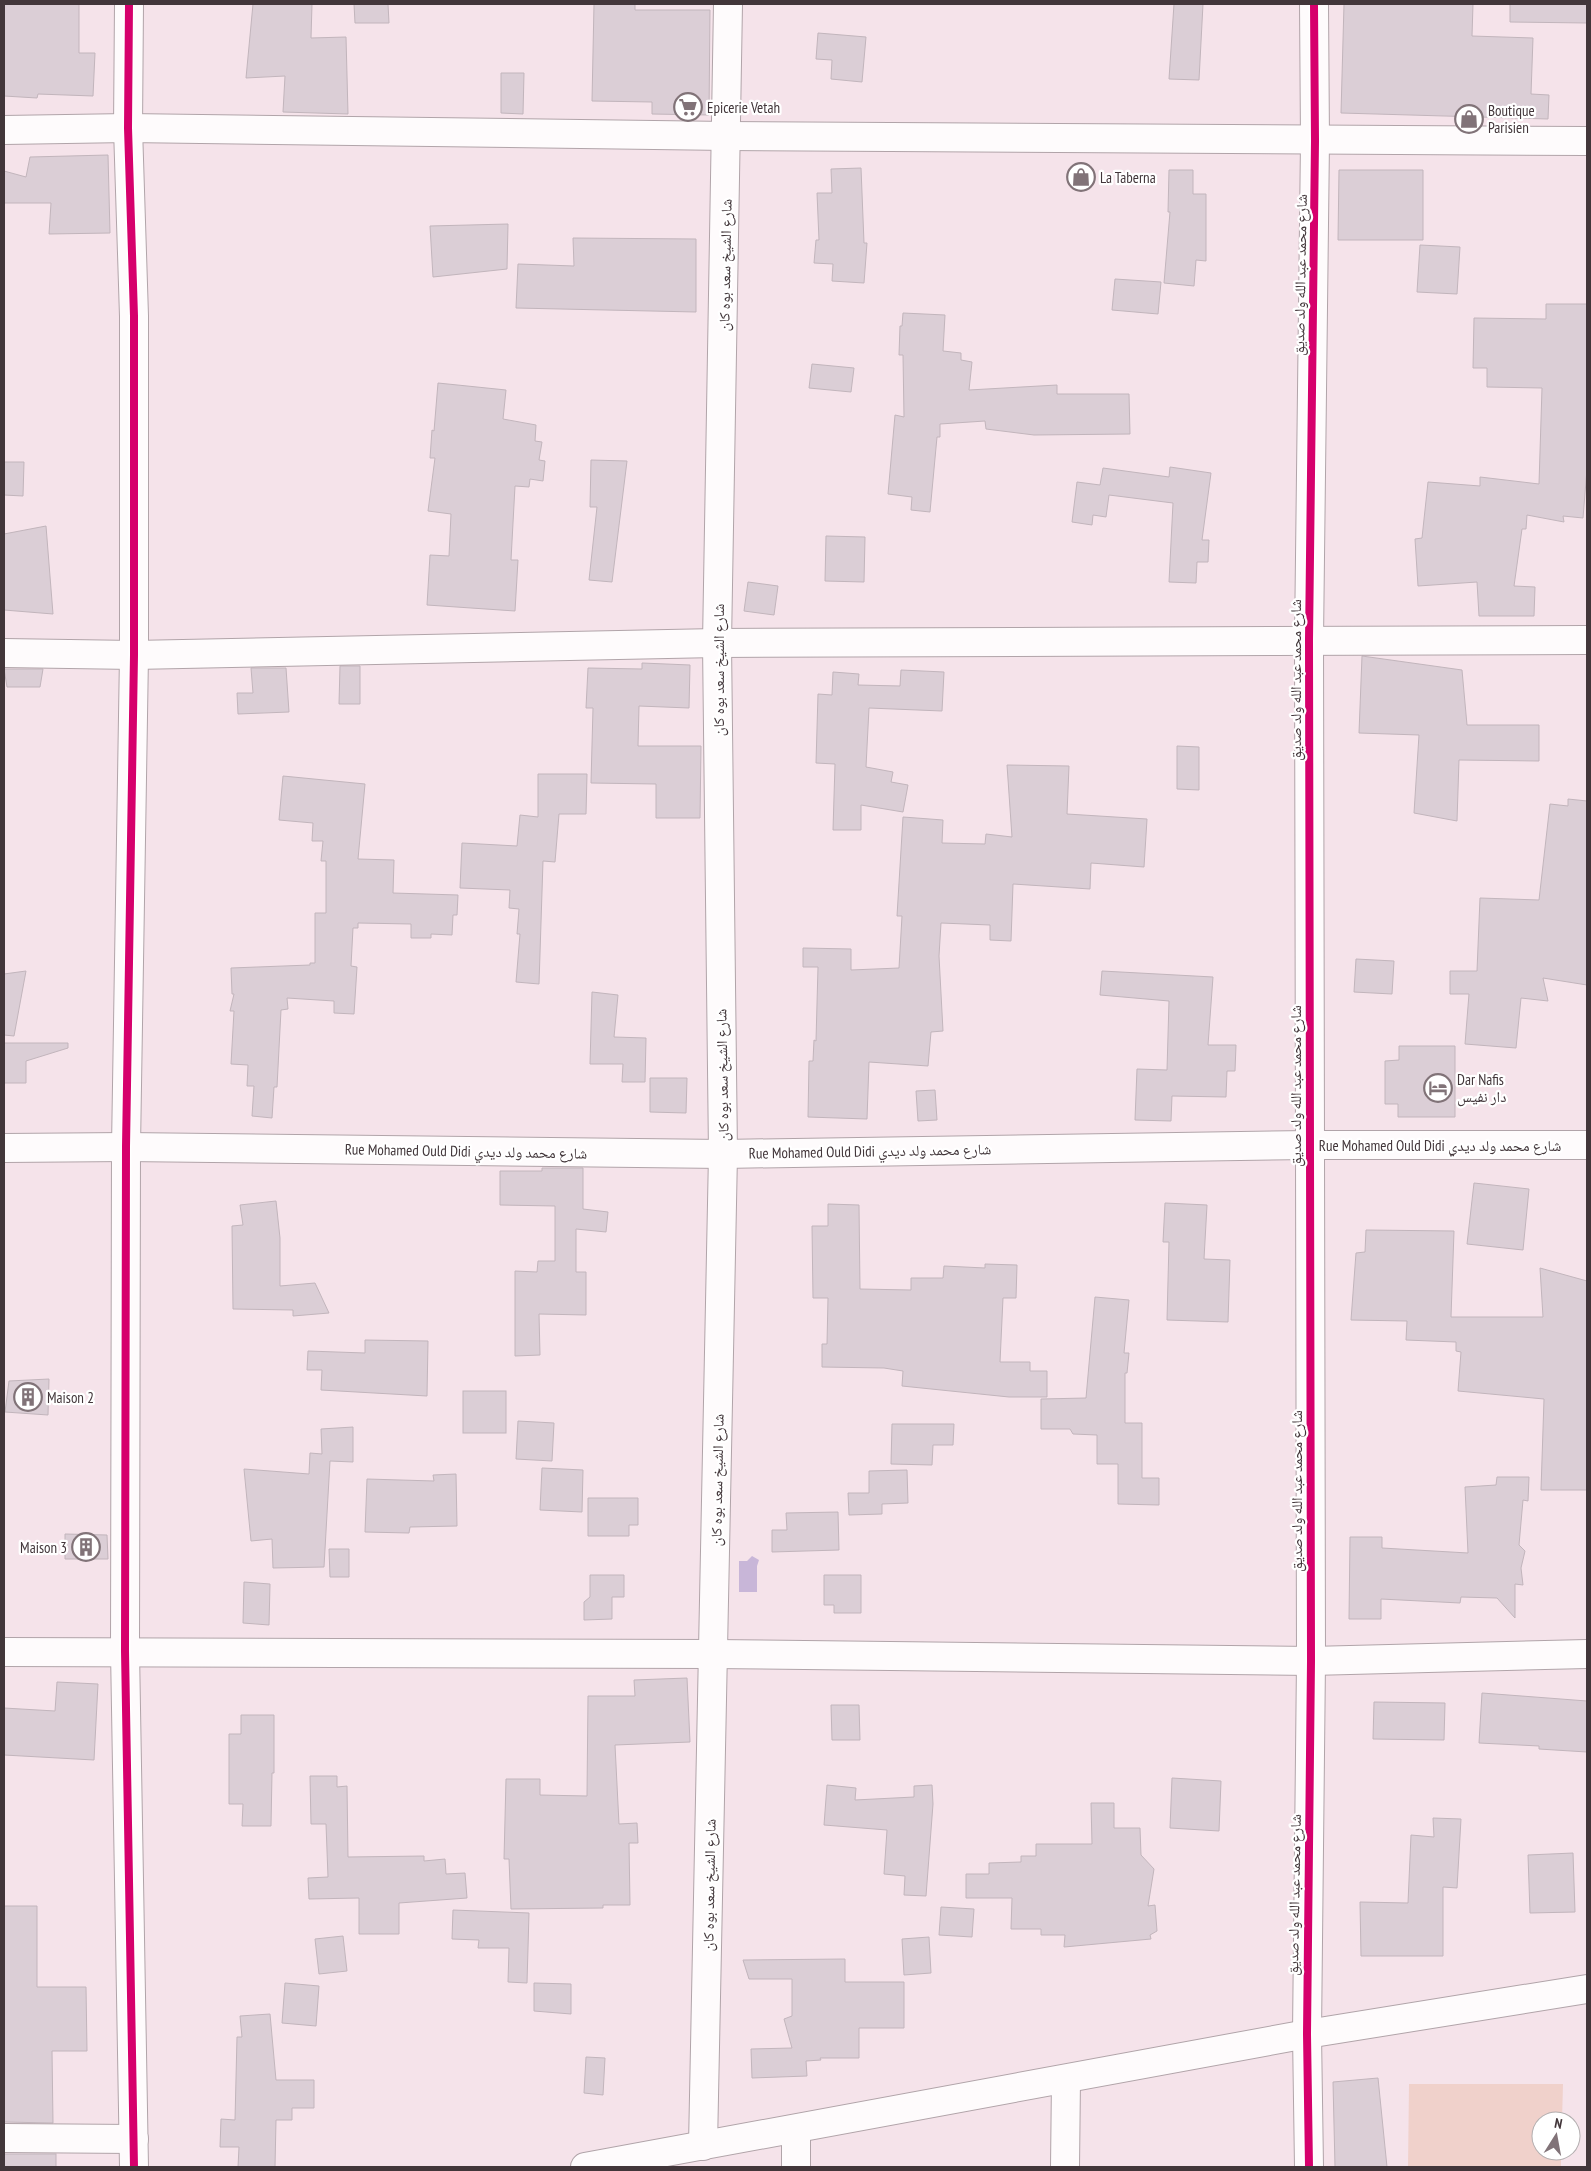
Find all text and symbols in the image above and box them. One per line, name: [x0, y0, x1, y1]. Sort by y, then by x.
supermarket icon: Epicerie Vetah: [673, 92, 703, 122]
place label: Epicerie Vetah: [707, 98, 780, 117]
place label: Boutique Parisien: [1488, 101, 1535, 137]
shop icon: Boutique Parisien: [1454, 104, 1484, 134]
shop icon: La Taberna: [1066, 162, 1096, 192]
place label: La Taberna: [1100, 168, 1156, 187]
street label: شارع محمد عبد الله ولد صديق: [1289, 194, 1312, 356]
street label: شارع الشيخ سعد بوه كان: [714, 198, 737, 331]
street label: شارع محمد عبد الله ولد صديق: [1286, 599, 1306, 761]
street label: شارع الشيخ سعد بوه كان: [709, 604, 729, 736]
street label: شارع محمد عبد الله ولد صديق: [1286, 1005, 1306, 1167]
street label: شارع الشيخ سعد بوه كان: [711, 1008, 734, 1141]
place label: Dar Nafis دار نفيس: [1457, 1070, 1506, 1107]
hotel icon: Dar Nafis دار نفيس: [1423, 1073, 1453, 1103]
street label: Rue Mohamed Ould Didi شارع محمد ولد ديدي: [1319, 1136, 1561, 1157]
street label: Rue Mohamed Ould Didi شارع محمد ولد ديدي: [345, 1139, 588, 1165]
street label: Rue Mohamed Ould Didi شارع محمد ولد ديدي: [749, 1139, 992, 1165]
building icon: Maison 2: [13, 1382, 43, 1412]
place label: Maison 2: [47, 1388, 94, 1407]
street label: شارع محمد عبد الله ولد صديق: [1287, 1410, 1307, 1572]
street label: شارع الشيخ سعد بوه كان: [706, 1413, 729, 1546]
building icon: Maison 3: [71, 1532, 101, 1562]
place label: Maison 3: [20, 1538, 67, 1557]
street label: شارع محمد عبد الله ولد صديق: [1283, 1814, 1306, 1976]
street label: شارع الشيخ سعد بوه كان: [698, 1818, 721, 1951]
north arrow: [1531, 2111, 1581, 2161]
text: N: [1553, 2114, 1564, 2133]

